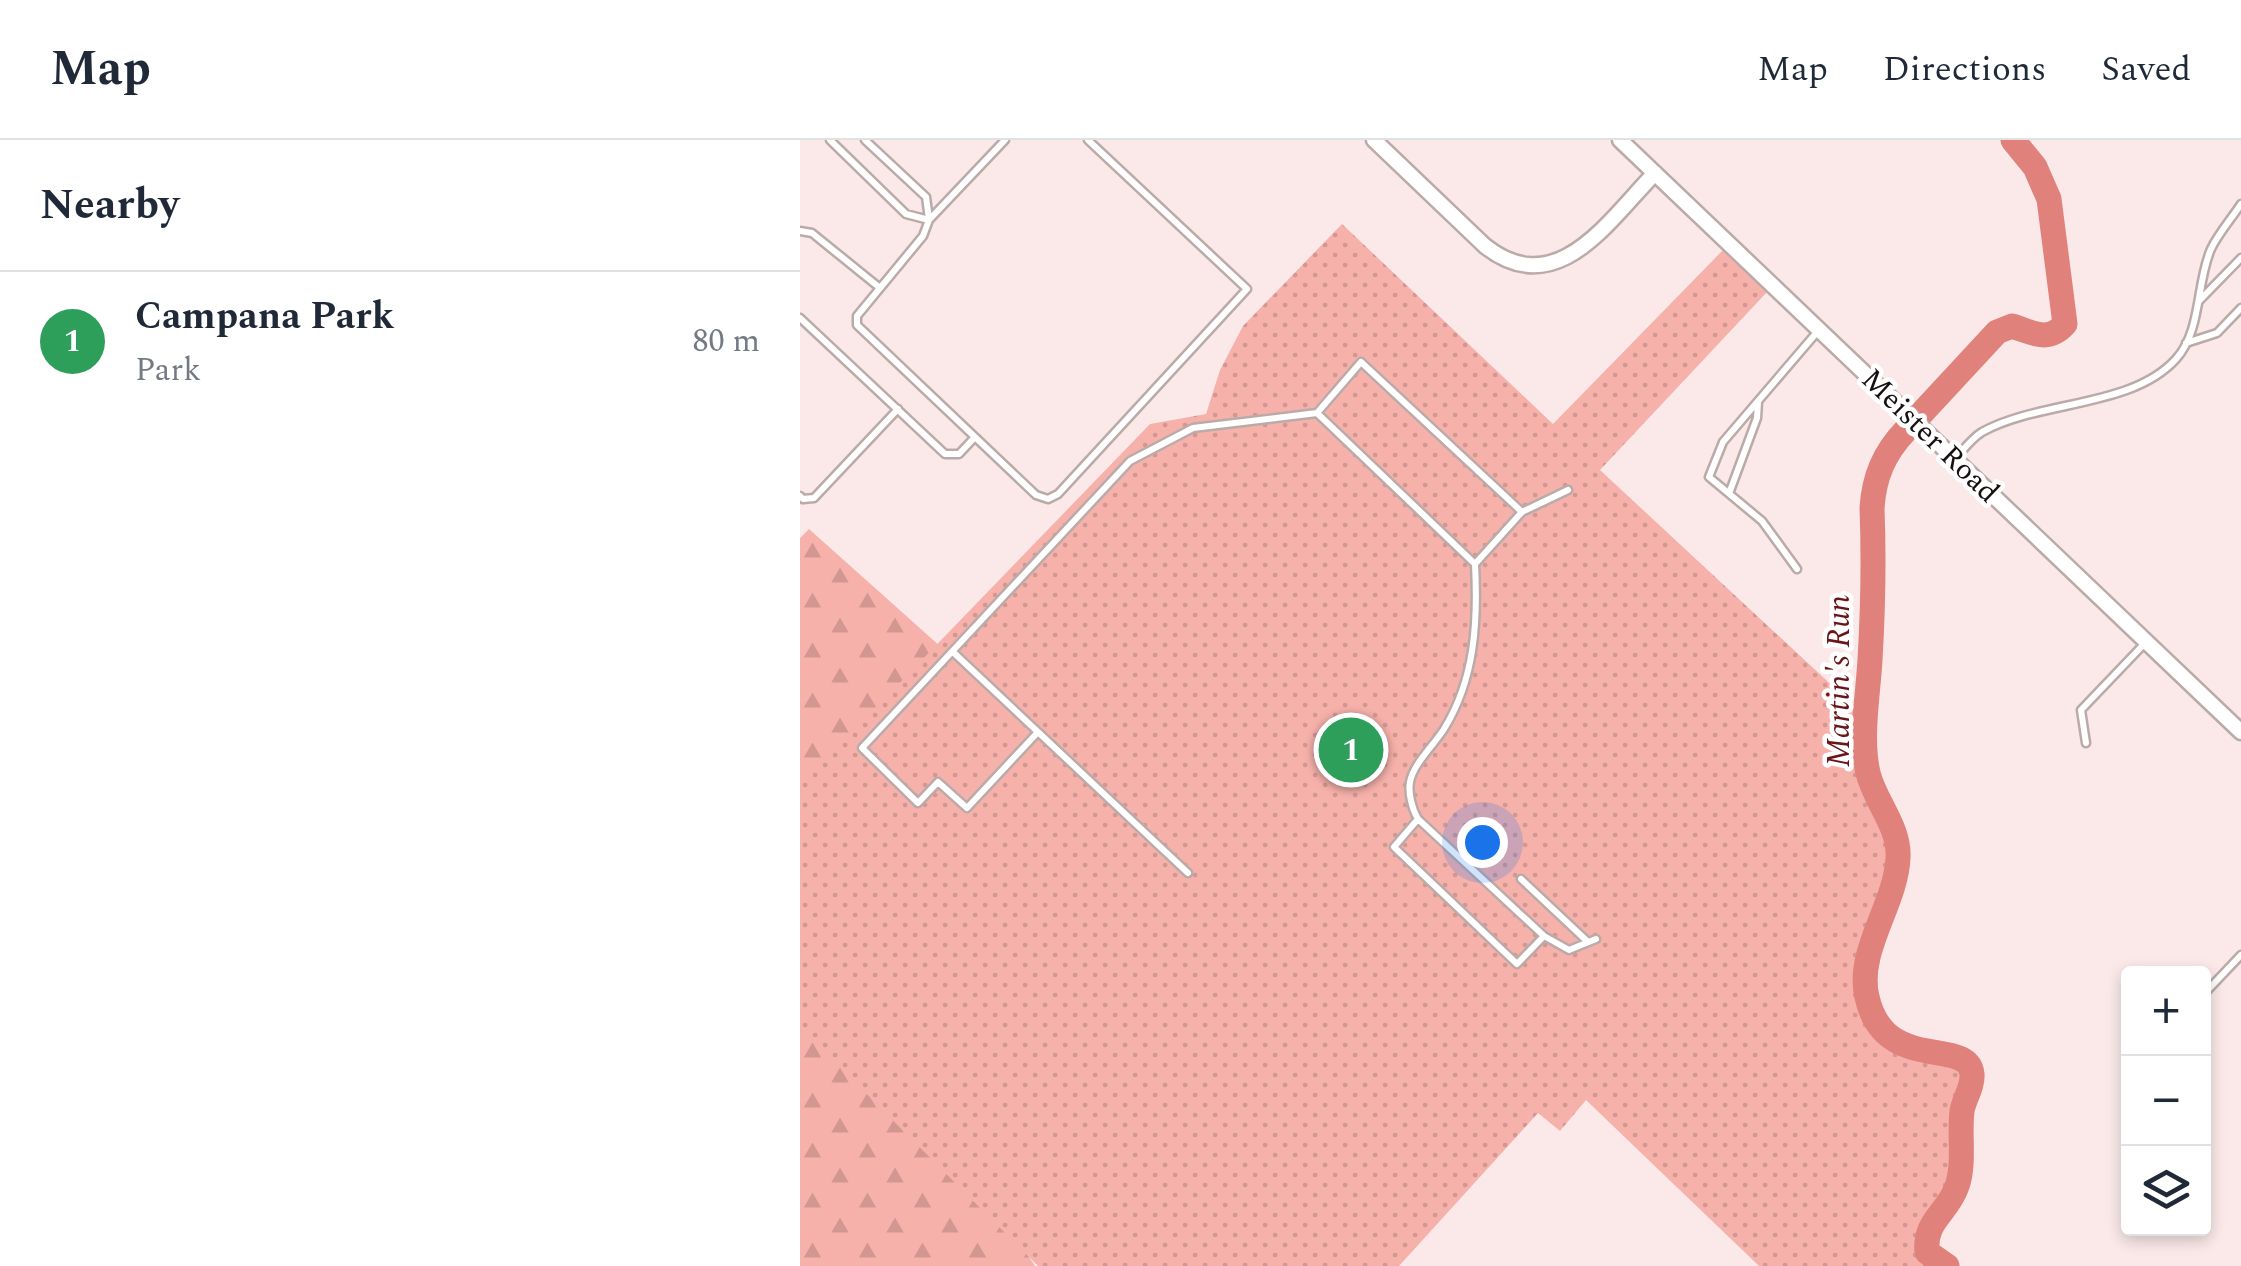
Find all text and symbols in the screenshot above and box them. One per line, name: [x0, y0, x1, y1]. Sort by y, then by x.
text: Map: [50, 33, 151, 106]
text: Map: [1757, 43, 1828, 96]
text: Directions: [1883, 43, 2046, 96]
text: Saved: [2101, 43, 2191, 96]
text: Nearby: [40, 174, 179, 237]
text: Campana Park: [135, 288, 394, 346]
text: 1: [64, 317, 81, 366]
text: 80 m: [692, 317, 760, 366]
text: Park: [135, 346, 201, 395]
street label: Meister Road: [1850, 358, 2010, 514]
water label: Martin's Run: [1815, 595, 1864, 767]
pin: 1: [1318, 712, 1384, 788]
your location: [1457, 817, 1508, 868]
map controls: [2121, 966, 2211, 1236]
button: +: [2121, 966, 2211, 1056]
button: −: [2121, 1056, 2211, 1146]
button: layers: [2121, 1146, 2211, 1236]

